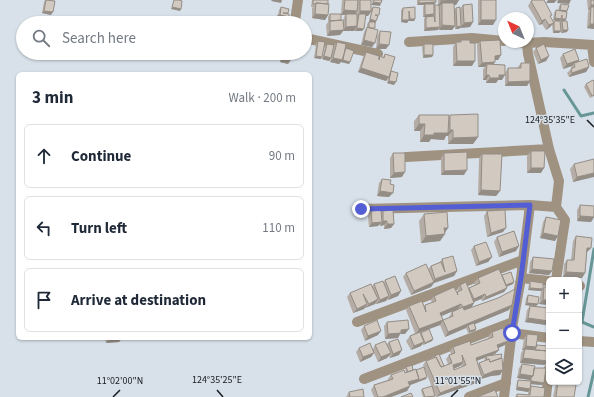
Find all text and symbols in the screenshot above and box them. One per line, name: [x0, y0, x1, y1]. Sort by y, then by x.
north arrow: [498, 12, 534, 48]
search box: [16, 16, 312, 60]
icon: search: [30, 27, 52, 49]
text: Search here: [62, 28, 136, 49]
text: 3 min: [32, 86, 73, 110]
text: Walk · 200 m: [228, 89, 296, 107]
text: 124°35'35"E: [525, 113, 575, 127]
icon: ahead: [33, 145, 55, 167]
text: Continue: [71, 146, 131, 167]
text: 90 m: [269, 147, 295, 165]
route end: [352, 200, 370, 218]
icon: left: [33, 217, 55, 239]
text: Turn left: [71, 218, 127, 239]
text: 110 m: [262, 219, 295, 237]
map controls: [546, 277, 582, 385]
button: +: [546, 277, 582, 313]
icon: arrive: [33, 289, 55, 311]
text: Arrive at destination: [71, 290, 206, 311]
button: −: [546, 313, 582, 349]
route start: [503, 324, 521, 342]
button: layers: [546, 349, 582, 385]
text: 124°35'25"E: [192, 373, 242, 387]
text: 11°02'00"N: [97, 374, 143, 388]
text: 11°01'55"N: [435, 374, 481, 388]

